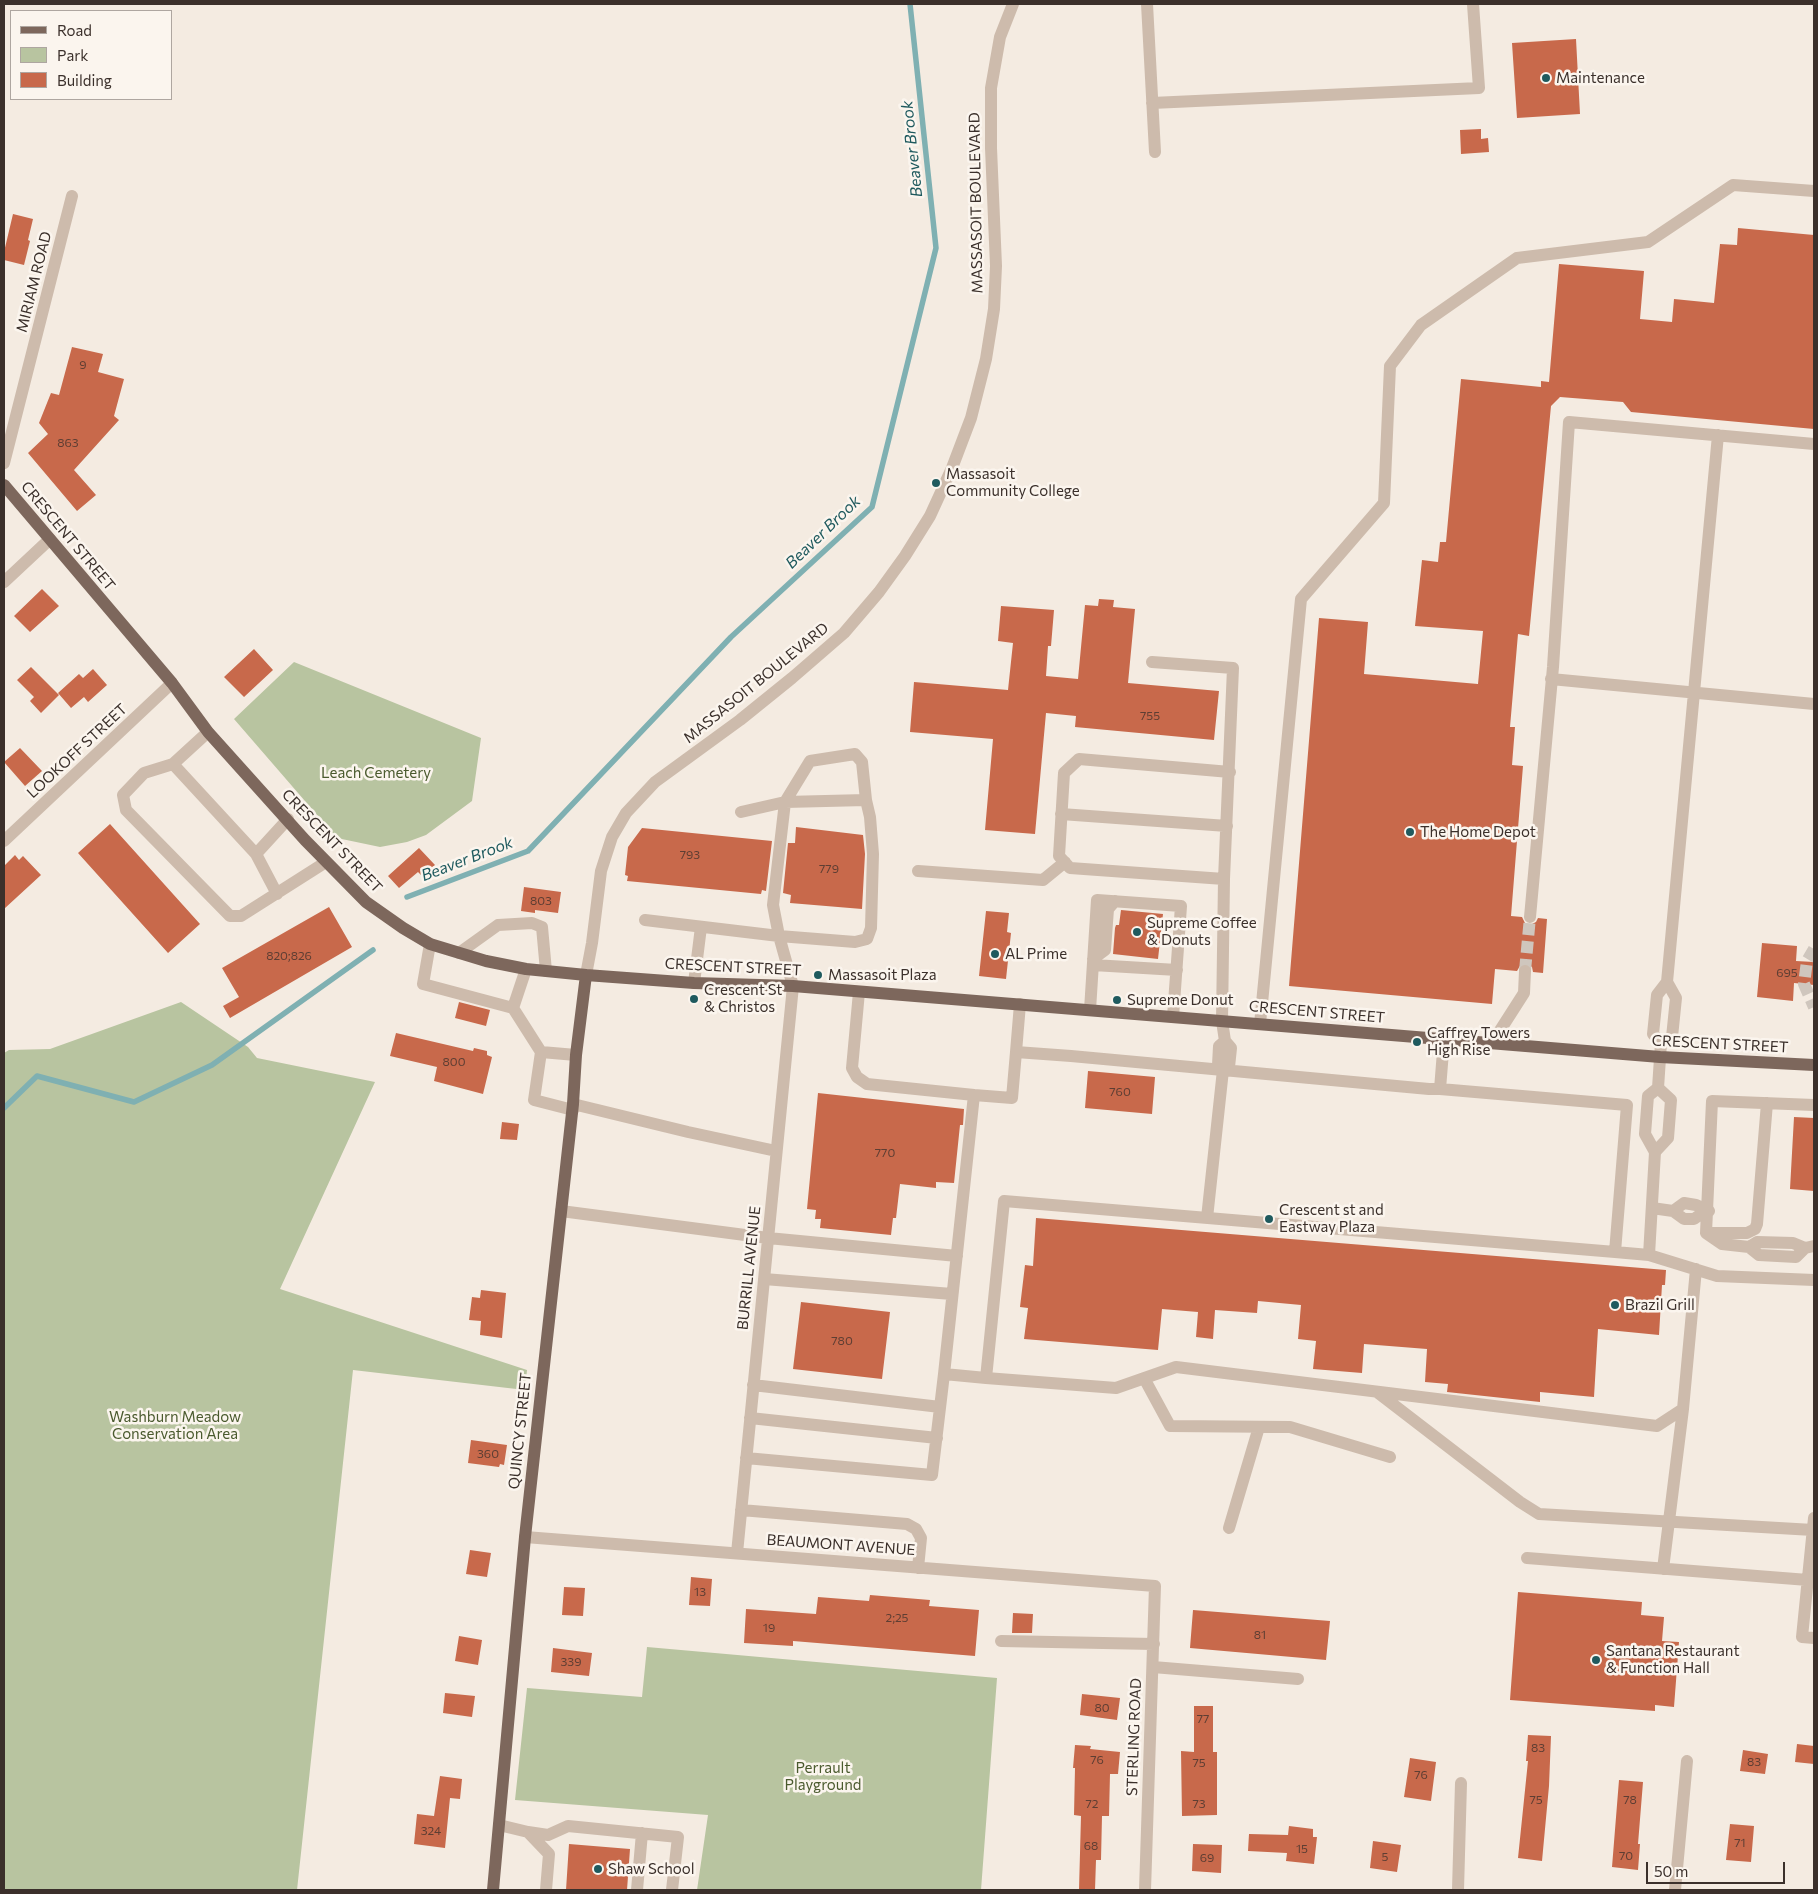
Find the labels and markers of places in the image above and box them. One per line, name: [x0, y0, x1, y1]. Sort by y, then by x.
place label: Maintenance: [1556, 69, 1645, 87]
marker: Maintenance: [1540, 72, 1552, 84]
place label: Massasoit Community College: [946, 465, 1080, 500]
marker: Massasoit Community College: [930, 477, 942, 489]
place label: The Home Depot: [1420, 823, 1536, 841]
marker: The Home Depot: [1404, 826, 1416, 838]
place label: Supreme Coffee & Donuts: [1147, 914, 1257, 949]
marker: Supreme Coffee & Donuts: [1131, 926, 1143, 938]
place label: AL Prime: [1005, 945, 1067, 963]
marker: AL Prime: [989, 948, 1001, 960]
place label: Massasoit Plaza: [828, 966, 937, 984]
marker: Massasoit Plaza: [812, 969, 824, 981]
place label: Crescent St & Christos: [704, 981, 782, 1016]
place label: Supreme Donut: [1127, 991, 1234, 1009]
marker: Crescent St & Christos: [688, 993, 700, 1005]
marker: Supreme Donut: [1111, 994, 1123, 1006]
place label: Caffrey Towers High Rise: [1427, 1024, 1530, 1059]
marker: Caffrey Towers High Rise: [1411, 1036, 1423, 1048]
place label: Crescent st and Eastway Plaza: [1279, 1201, 1384, 1236]
marker: Crescent st and Eastway Plaza: [1263, 1213, 1275, 1225]
place label: Brazil Grill: [1625, 1296, 1695, 1314]
marker: Brazil Grill: [1609, 1299, 1621, 1311]
place label: Santana Restaurant & Function Hall: [1606, 1642, 1740, 1677]
marker: Santana Restaurant & Function Hall: [1590, 1654, 1602, 1666]
place label: Shaw School: [608, 1860, 694, 1878]
marker: Shaw School: [592, 1863, 604, 1875]

